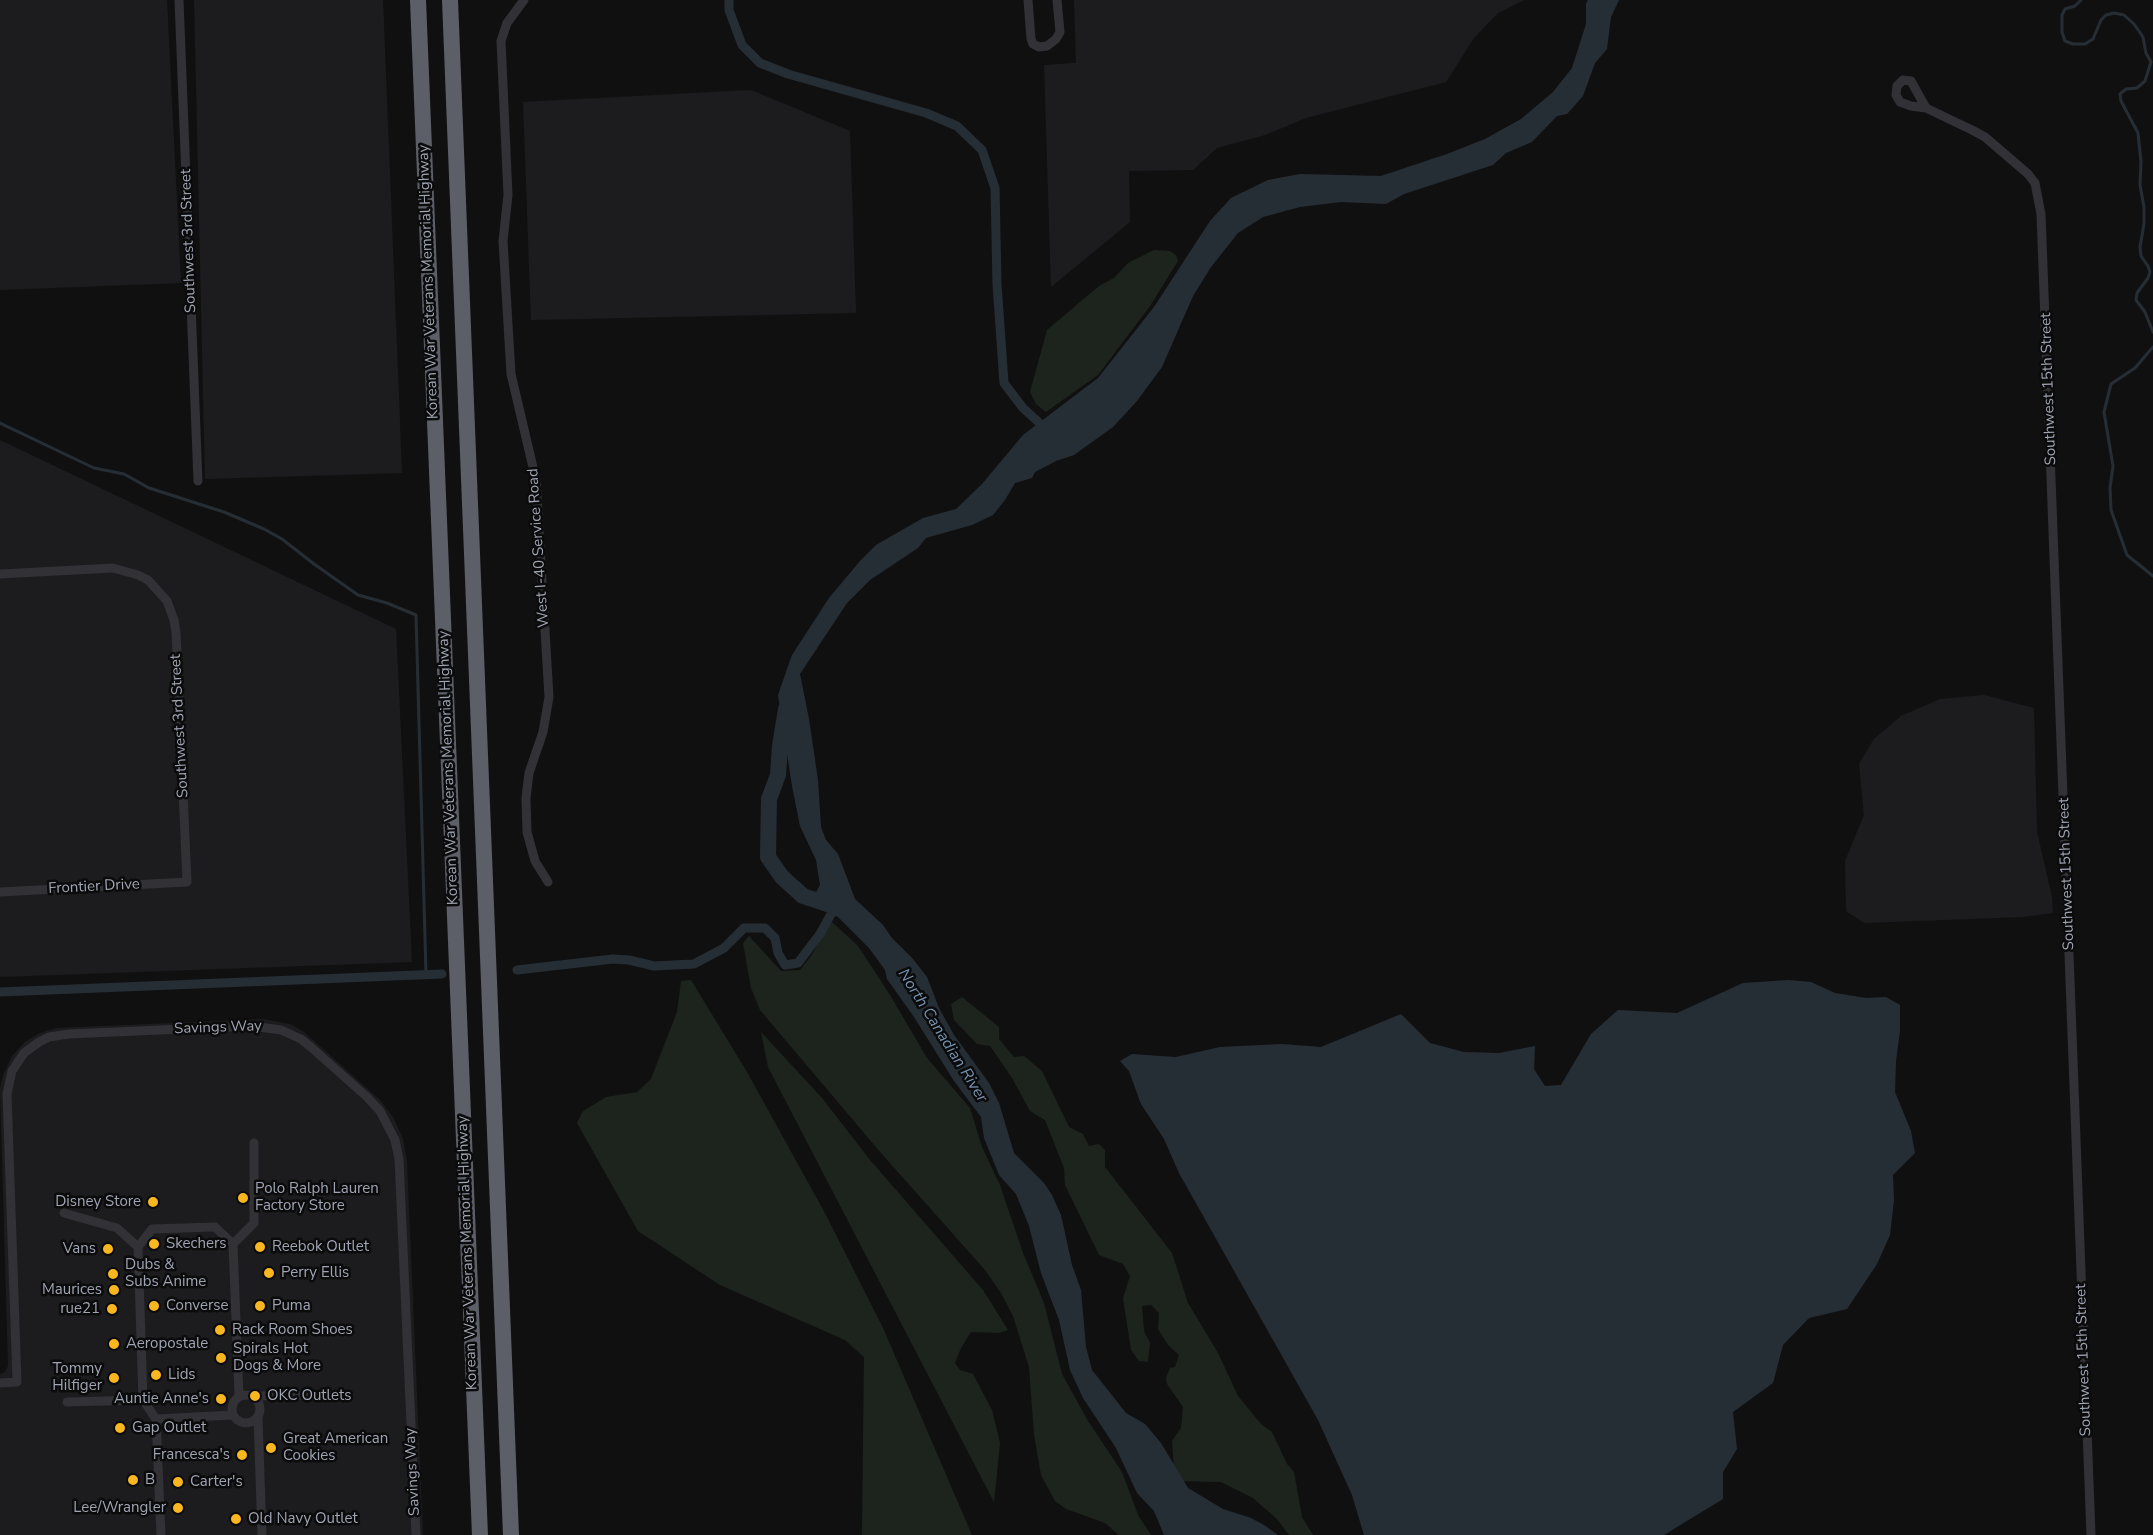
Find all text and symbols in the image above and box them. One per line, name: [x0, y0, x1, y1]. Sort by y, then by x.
street label: Korean War Veterans Memorial Highway: [415, 144, 443, 420]
street label: Southwest 3rd Street: [177, 169, 201, 313]
street label: Southwest 15th Street: [2037, 312, 2061, 466]
street label: West I-40 Service Road: [524, 468, 554, 628]
street label: Korean War Veterans Memorial Highway: [435, 630, 463, 906]
street label: Southwest 3rd Street: [167, 654, 193, 798]
street label: Southwest 15th Street: [2055, 797, 2079, 951]
street label: Frontier Drive: [48, 876, 140, 898]
water label: North Canadian River: [893, 966, 991, 1106]
street label: Savings Way: [174, 1017, 262, 1039]
street label: Korean War Veterans Memorial Highway: [454, 1115, 482, 1391]
place label: Polo Ralph Lauren Factory Store: [255, 1180, 379, 1215]
marker: Polo Ralph Lauren Factory Store: [236, 1191, 250, 1205]
place label: Disney Store: [55, 1193, 141, 1211]
marker: Disney Store: [146, 1195, 160, 1209]
place label: Skechers: [166, 1235, 226, 1253]
marker: Skechers: [147, 1237, 161, 1251]
place label: Reebok Outlet: [272, 1238, 369, 1256]
place label: Vans: [63, 1240, 96, 1258]
marker: Reebok Outlet: [253, 1240, 267, 1254]
marker: Vans: [101, 1242, 115, 1256]
place label: Dubs & Subs Anime: [125, 1256, 206, 1291]
place label: Perry Ellis: [281, 1264, 349, 1282]
marker: Perry Ellis: [262, 1266, 276, 1280]
marker: Dubs & Subs Anime: [106, 1267, 120, 1281]
place label: Maurices: [42, 1281, 102, 1299]
marker: Maurices: [107, 1283, 121, 1297]
street label: Southwest 15th Street: [2072, 1283, 2096, 1437]
place label: Converse: [166, 1297, 228, 1315]
place label: Puma: [272, 1297, 311, 1315]
marker: Converse: [147, 1299, 161, 1313]
marker: Puma: [253, 1299, 267, 1313]
place label: rue21: [60, 1300, 100, 1318]
marker: rue21: [105, 1302, 119, 1316]
place label: Rack Room Shoes: [232, 1321, 353, 1339]
marker: Rack Room Shoes: [213, 1323, 227, 1337]
place label: Aeropostale: [126, 1335, 208, 1353]
marker: Aeropostale: [107, 1337, 121, 1351]
place label: Spirals Hot Dogs & More: [233, 1340, 321, 1375]
marker: Spirals Hot Dogs & More: [214, 1351, 228, 1365]
place label: Tommy Hilfiger: [52, 1360, 102, 1395]
place label: Lids: [168, 1366, 196, 1384]
marker: Lids: [149, 1368, 163, 1382]
marker: Tommy Hilfiger: [107, 1371, 121, 1385]
place label: OKC Outlets: [267, 1387, 351, 1405]
marker: OKC Outlets: [248, 1389, 262, 1403]
place label: Auntie Anne's: [114, 1390, 209, 1408]
marker: Auntie Anne's: [214, 1392, 228, 1406]
place label: Gap Outlet: [132, 1419, 206, 1437]
marker: Gap Outlet: [113, 1421, 127, 1435]
street label: Savings Way: [402, 1428, 424, 1516]
place label: Great American Cookies: [283, 1430, 388, 1465]
marker: Great American Cookies: [264, 1441, 278, 1455]
place label: Francesca's: [153, 1446, 230, 1464]
marker: Francesca's: [235, 1448, 249, 1462]
place label: B: [145, 1471, 155, 1489]
marker: B: [126, 1473, 140, 1487]
place label: Carter's: [190, 1473, 243, 1491]
marker: Carter's: [171, 1475, 185, 1489]
place label: Lee/Wrangler: [73, 1499, 166, 1517]
marker: Lee/Wrangler: [171, 1501, 185, 1515]
place label: Old Navy Outlet: [248, 1510, 358, 1528]
marker: Old Navy Outlet: [229, 1512, 243, 1526]

